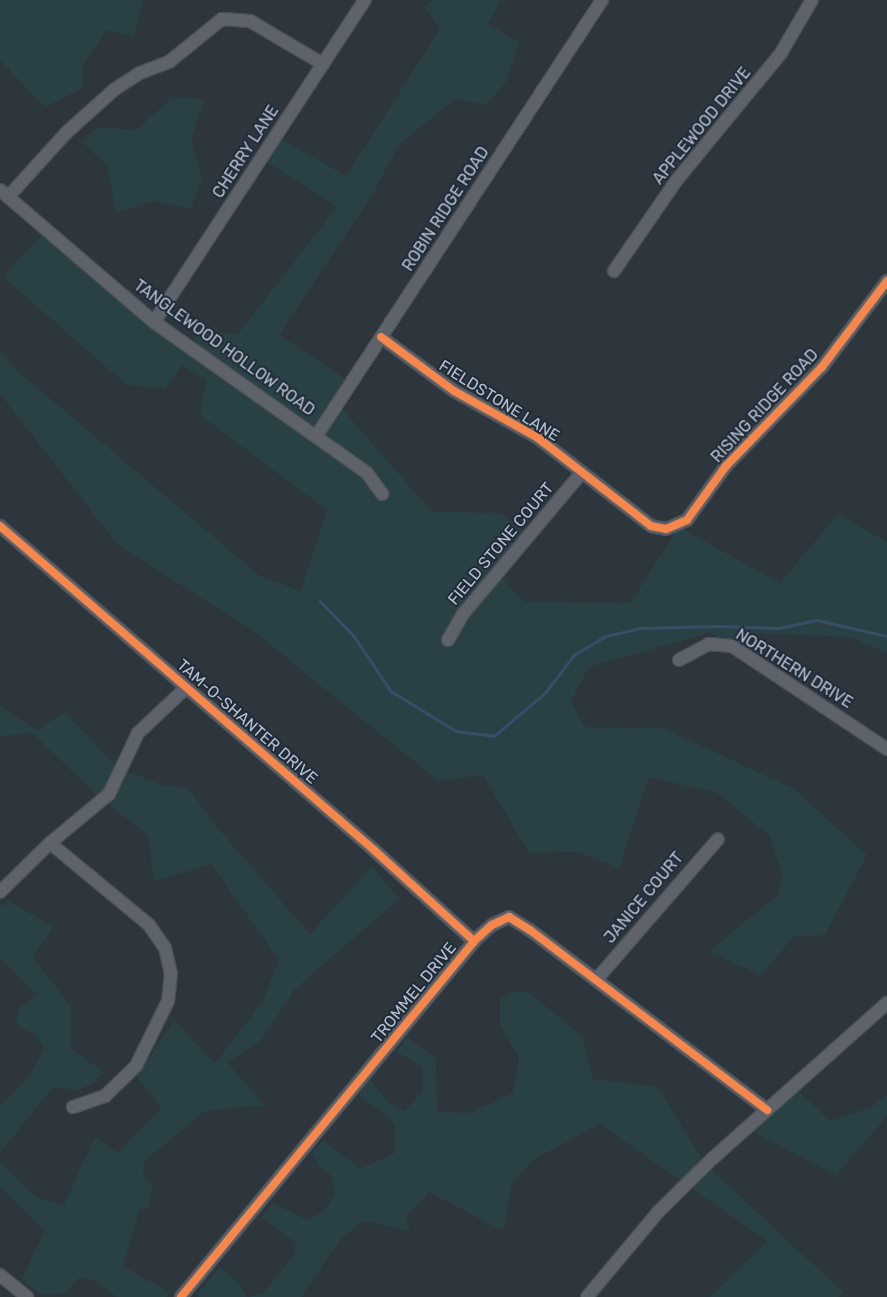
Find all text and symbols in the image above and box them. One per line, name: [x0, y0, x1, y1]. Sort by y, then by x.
street label: APPLEWOOD DRIVE: [649, 63, 755, 189]
street label: CHERRY LANE: [209, 102, 283, 202]
street label: ROBIN RIDGE ROAD: [399, 143, 493, 275]
street label: TANGLEWOOD HOLLOW ROAD: [130, 276, 318, 420]
street label: RISING RIDGE ROAD: [707, 345, 823, 467]
street label: FIELDSTONE LANE: [435, 356, 563, 446]
street label: FIELD STONE COURT: [444, 479, 558, 609]
street label: NORTHERN DRIVE: [732, 625, 856, 713]
street label: TAM-O-SHANTER DRIVE: [173, 656, 321, 788]
street label: JANICE COURT: [600, 849, 688, 947]
street label: TROMMEL DRIVE: [367, 939, 461, 1047]

